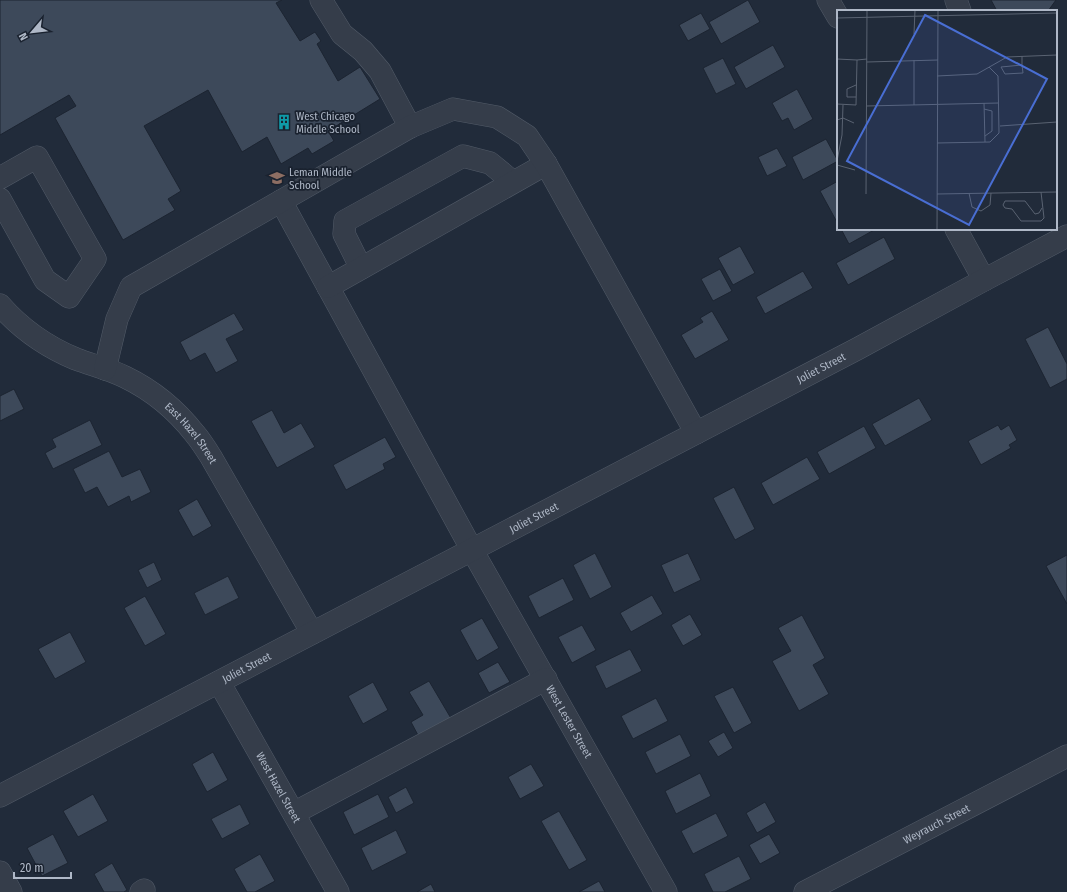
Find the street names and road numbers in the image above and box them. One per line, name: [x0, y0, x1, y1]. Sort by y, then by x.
street label: Joliet Street: [794, 350, 848, 386]
street label: East Hazel Street: [162, 400, 220, 466]
street label: Joliet Street: [507, 499, 561, 536]
street label: Joliet Street: [220, 649, 273, 686]
street label: West Lester Street: [543, 683, 595, 761]
street label: West Hazel Street: [254, 750, 304, 825]
street label: Weyrauch Street: [901, 801, 972, 846]

